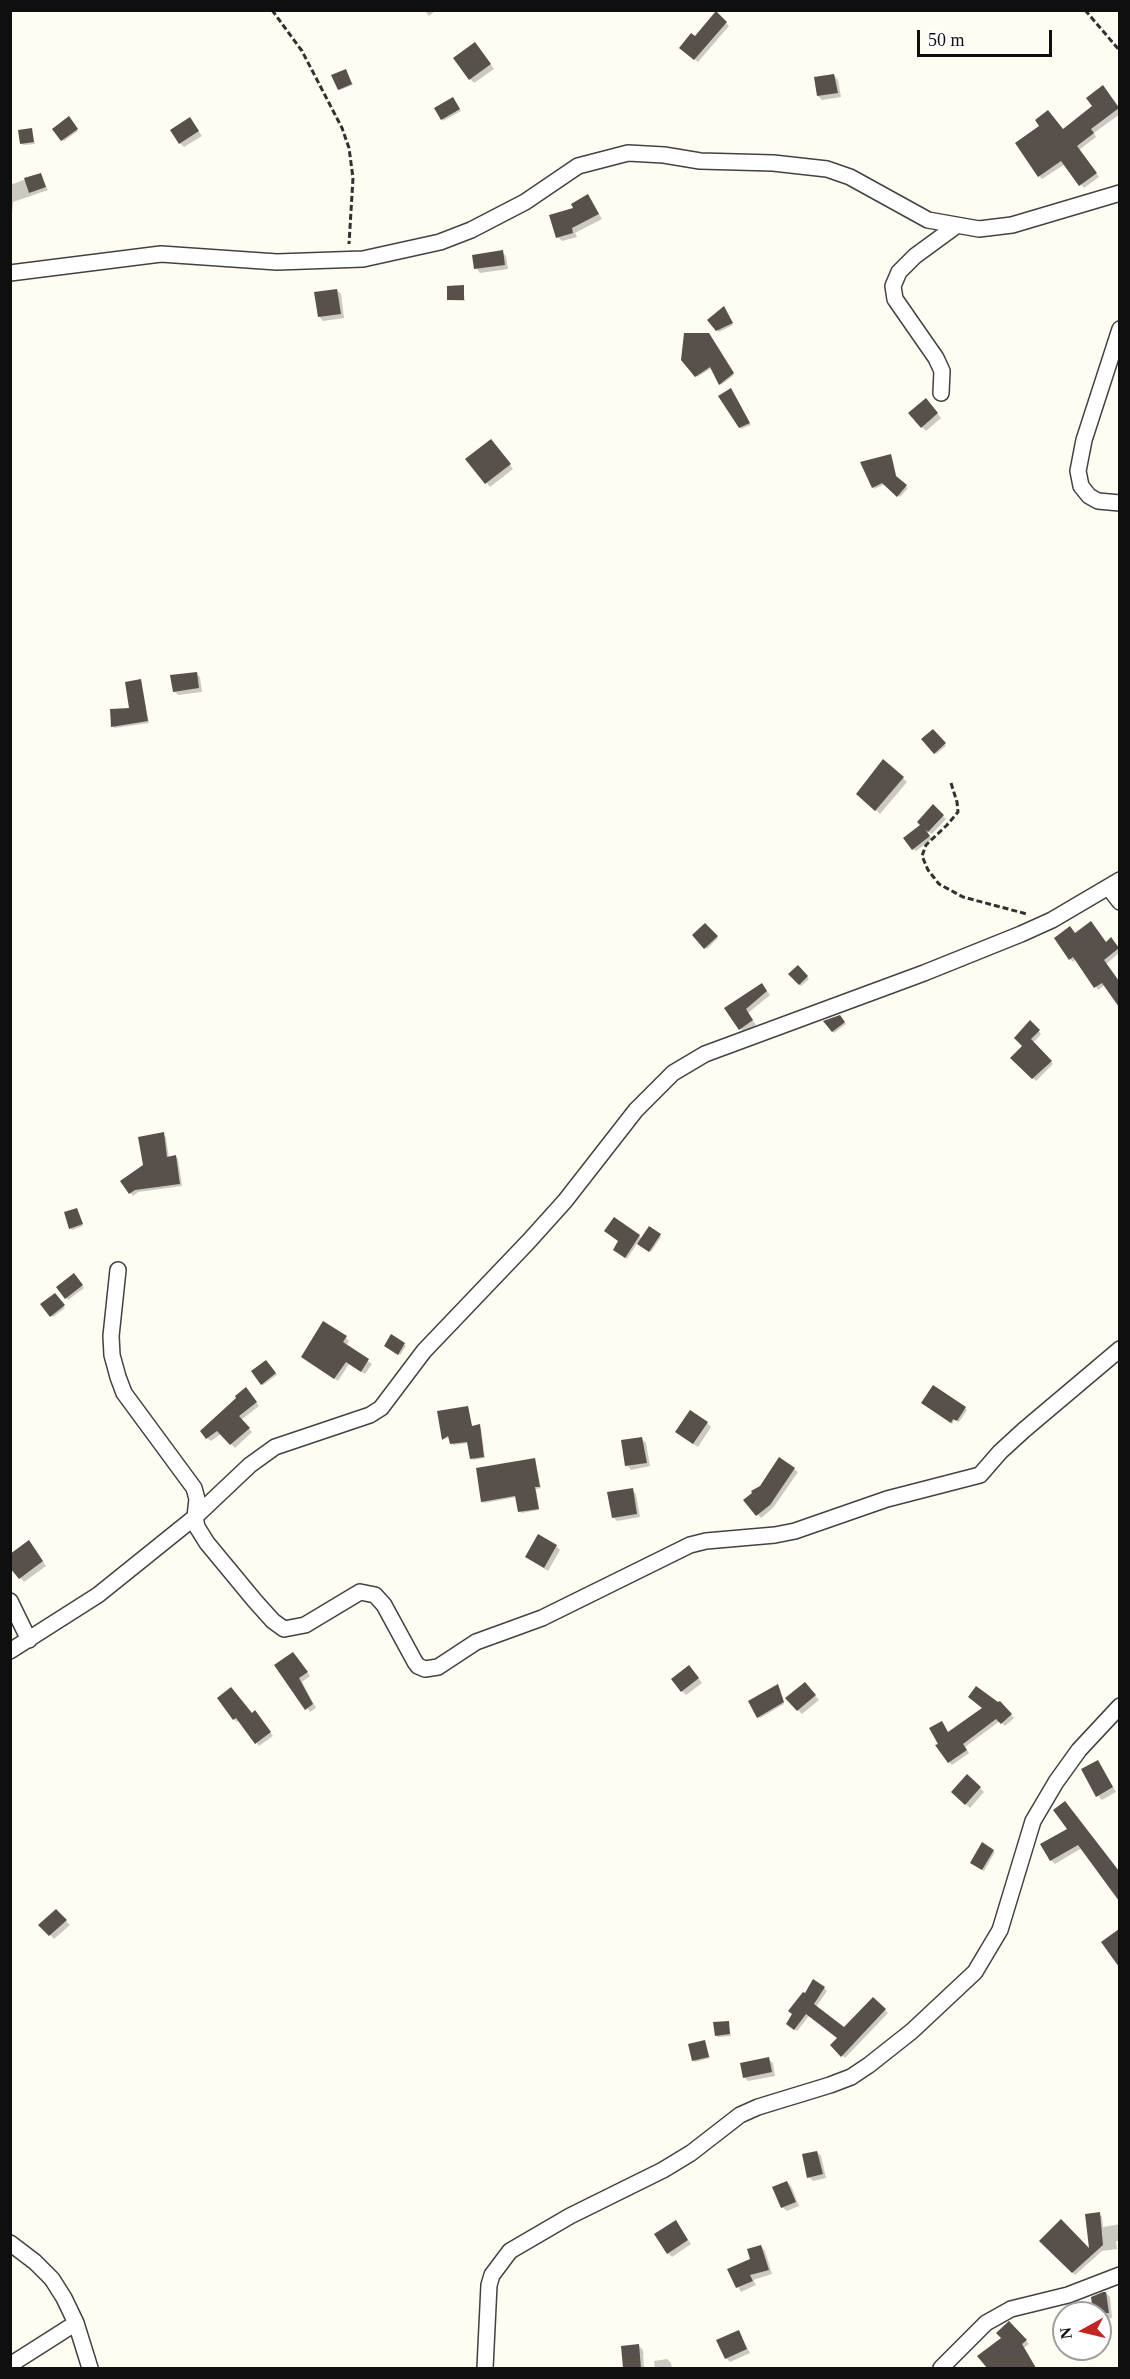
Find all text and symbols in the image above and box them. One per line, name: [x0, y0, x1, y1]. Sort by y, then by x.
scale bar: [920, 18, 1055, 56]
text: 50 m: [928, 30, 965, 50]
north arrow: [1052, 2301, 1112, 2361]
text: N: [1056, 2326, 1075, 2340]

